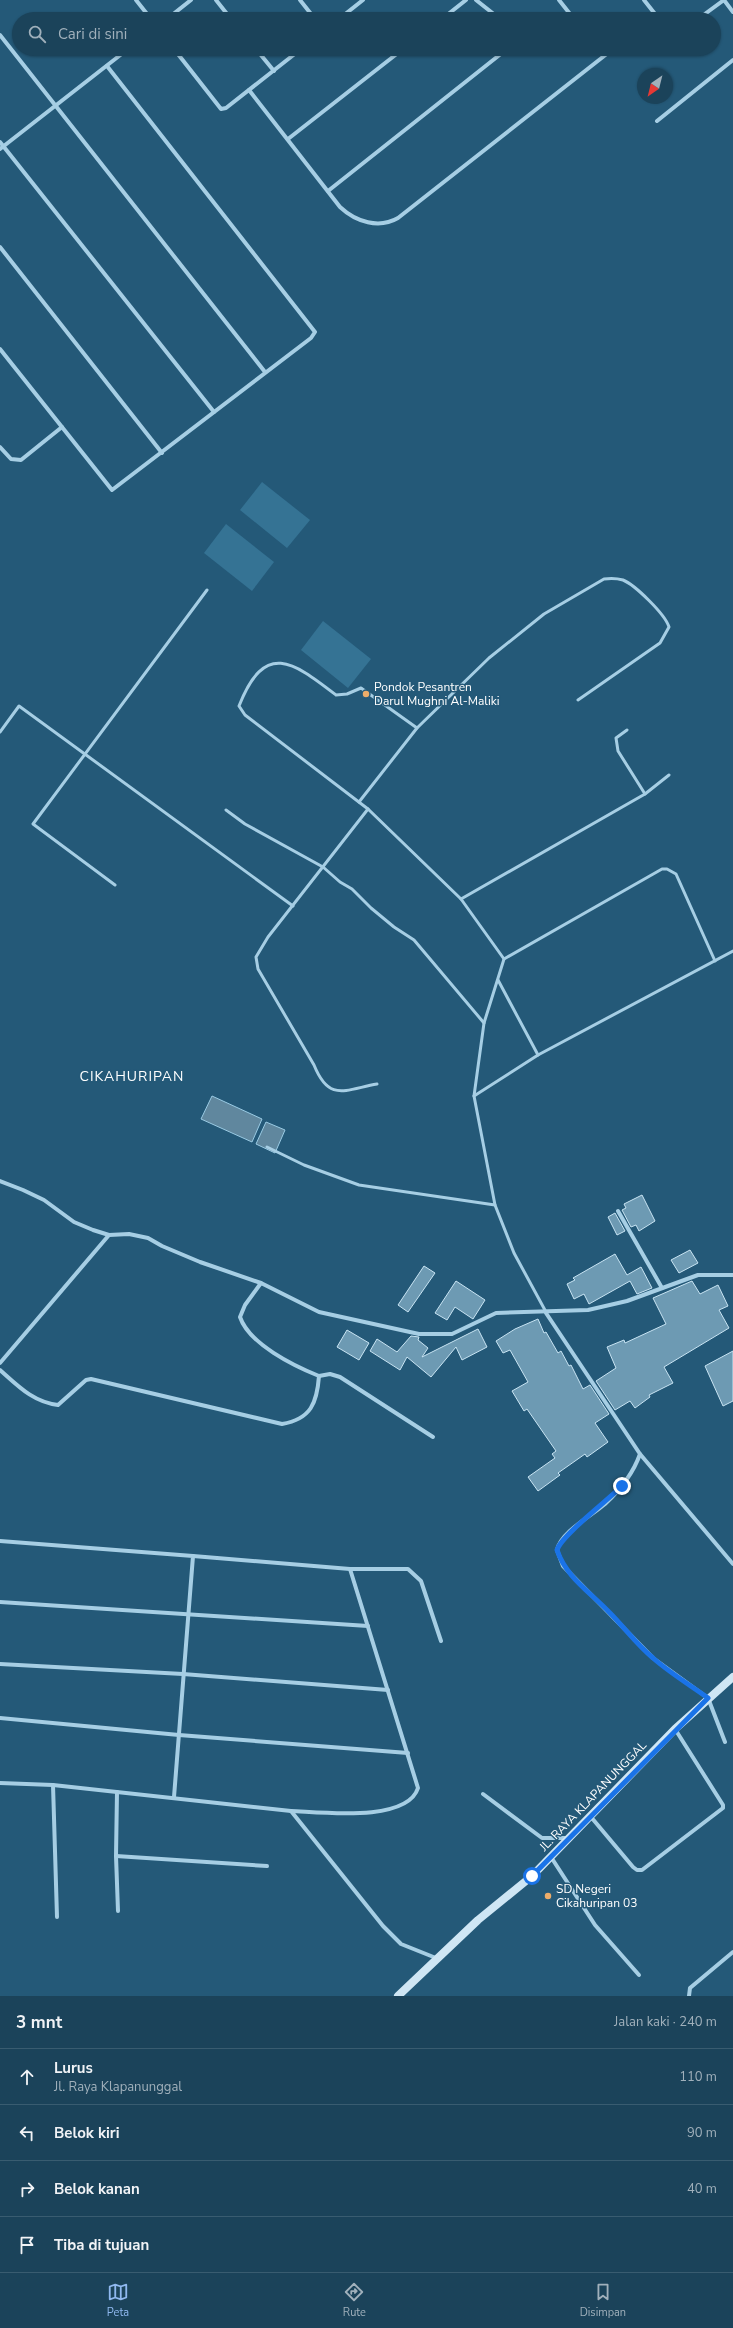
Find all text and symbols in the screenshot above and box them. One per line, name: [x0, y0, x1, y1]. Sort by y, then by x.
search box: [12, 12, 721, 56]
icon: search: [26, 23, 48, 45]
text: Cari di sini: [58, 24, 127, 44]
north arrow: [637, 68, 673, 104]
place label: Pondok Pesantren Darul Mughni Al-Maliki: [374, 679, 500, 709]
marker: Pondok Pesantren Darul Mughni Al-Maliki: [361, 689, 371, 699]
district label: CIKAHURIPAN: [80, 1067, 184, 1086]
route end: [613, 1477, 631, 1495]
street label: JL. RAYA KLAPANUNGGAL: [535, 1737, 650, 1855]
route start: [523, 1867, 541, 1885]
place label: SD Negeri Cikahuripan 03: [556, 1881, 637, 1911]
marker: SD Negeri Cikahuripan 03: [543, 1891, 553, 1901]
text: 3 mnt: [16, 2011, 62, 2034]
text: Jalan kaki · 240 m: [614, 2013, 717, 2031]
text: Lurus: [54, 2058, 93, 2078]
icon: ahead: [16, 2066, 38, 2088]
text: 110 m: [679, 2068, 717, 2086]
text: Jl. Raya Klapanunggal: [54, 2078, 182, 2096]
icon: left: [16, 2122, 38, 2144]
text: Belok kiri: [54, 2123, 119, 2143]
text: 90 m: [687, 2124, 717, 2142]
icon: right: [16, 2178, 38, 2200]
text: Belok kanan: [54, 2179, 140, 2199]
text: 40 m: [687, 2180, 717, 2198]
icon: arrive: [16, 2234, 38, 2256]
text: Tiba di tujuan: [54, 2235, 149, 2255]
tab: Peta: [107, 2281, 129, 2320]
tab: Rute: [343, 2281, 366, 2320]
tab: Disimpan: [580, 2281, 626, 2320]

